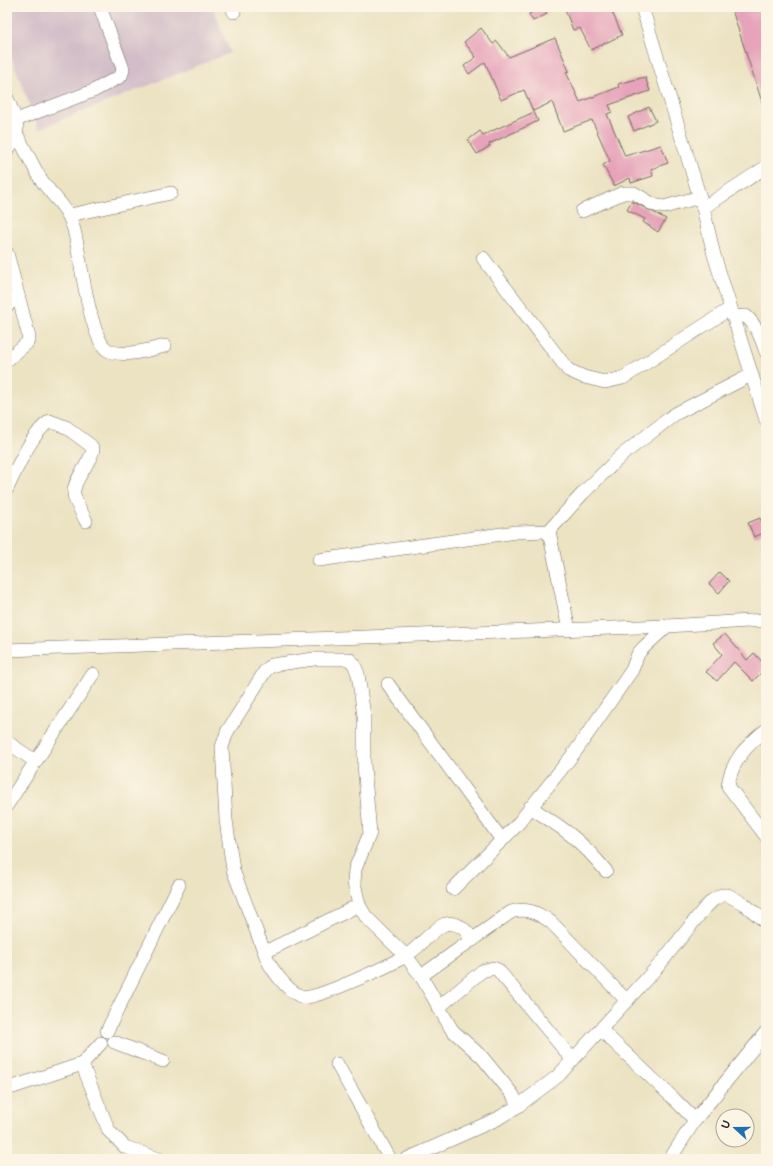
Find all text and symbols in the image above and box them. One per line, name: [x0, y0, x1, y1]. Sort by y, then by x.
north arrow: [715, 1108, 755, 1148]
text: U: [719, 1118, 734, 1131]

